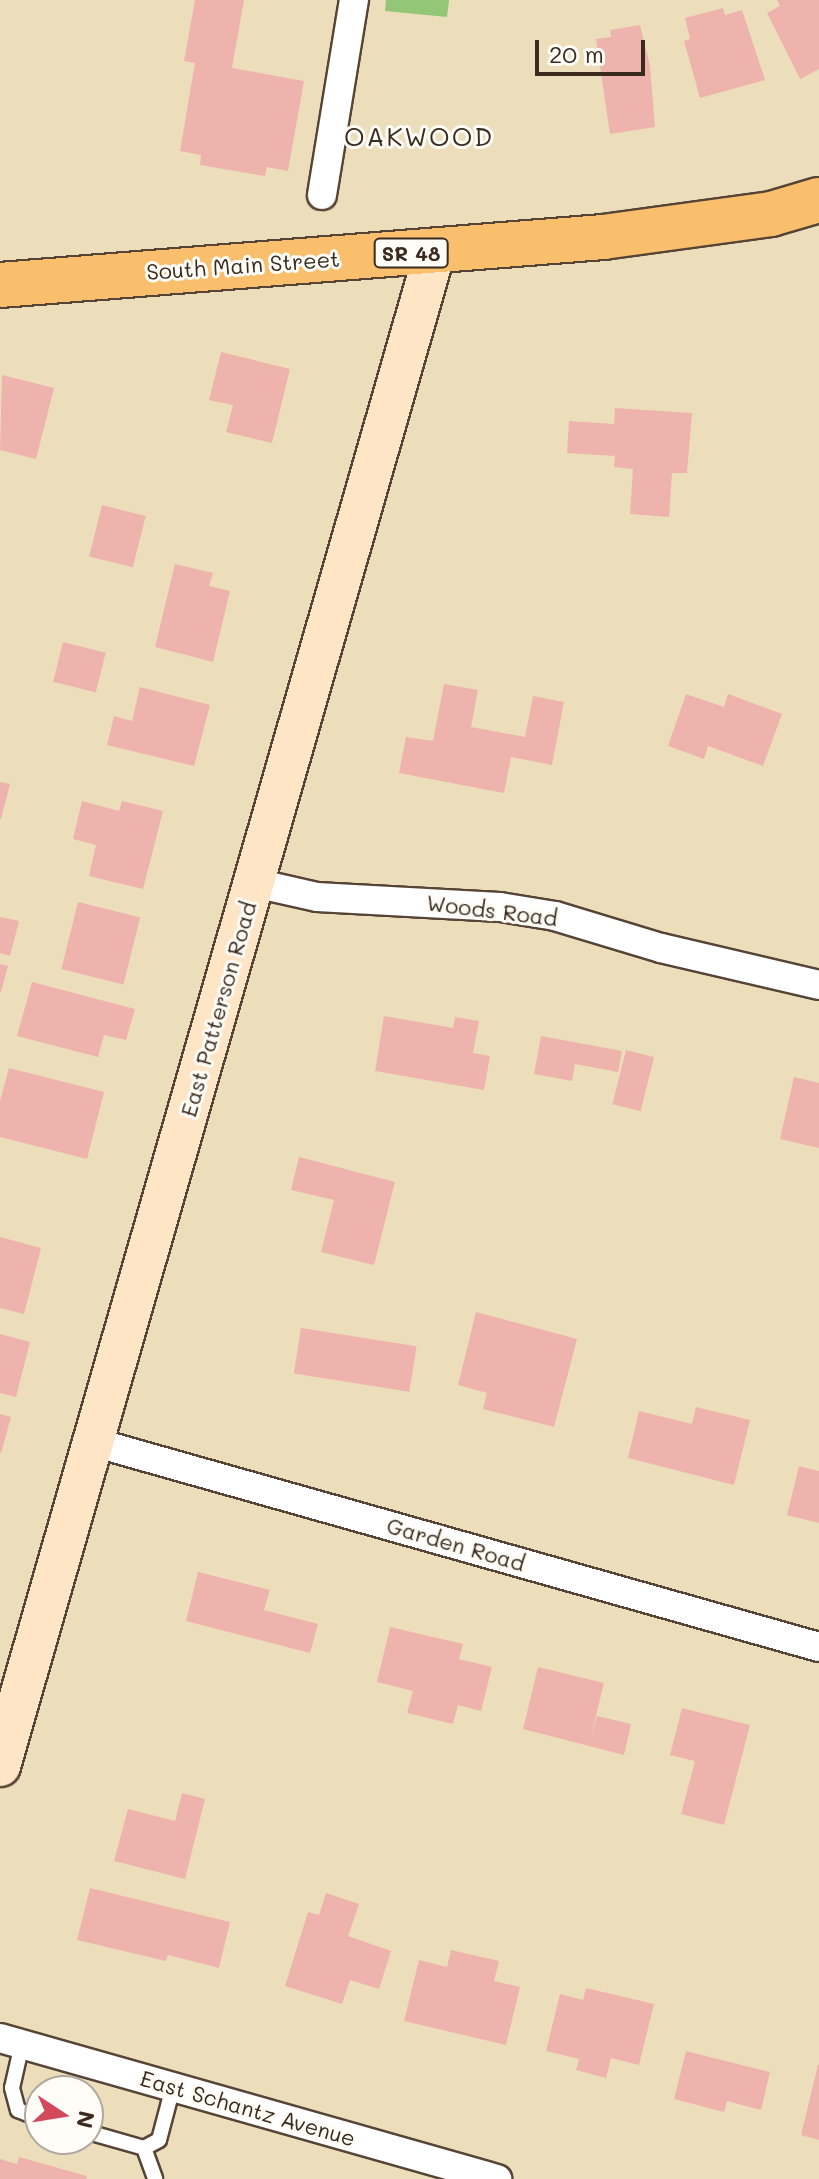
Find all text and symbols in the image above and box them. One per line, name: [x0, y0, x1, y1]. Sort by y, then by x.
scale bar: [539, 24, 649, 74]
text: 20 m: [549, 38, 604, 69]
district label: OAKWOOD: [344, 121, 494, 153]
road number: SR 48: [373, 237, 449, 269]
street label: South Main Street: [145, 245, 341, 285]
street label: Woods Road: [425, 889, 559, 931]
street label: East Patterson Road: [175, 898, 261, 1120]
street label: Garden Road: [384, 1512, 528, 1576]
street label: East Schantz Avenue: [137, 2065, 359, 2151]
north arrow: [24, 2075, 104, 2155]
text: N: [70, 2108, 102, 2131]

